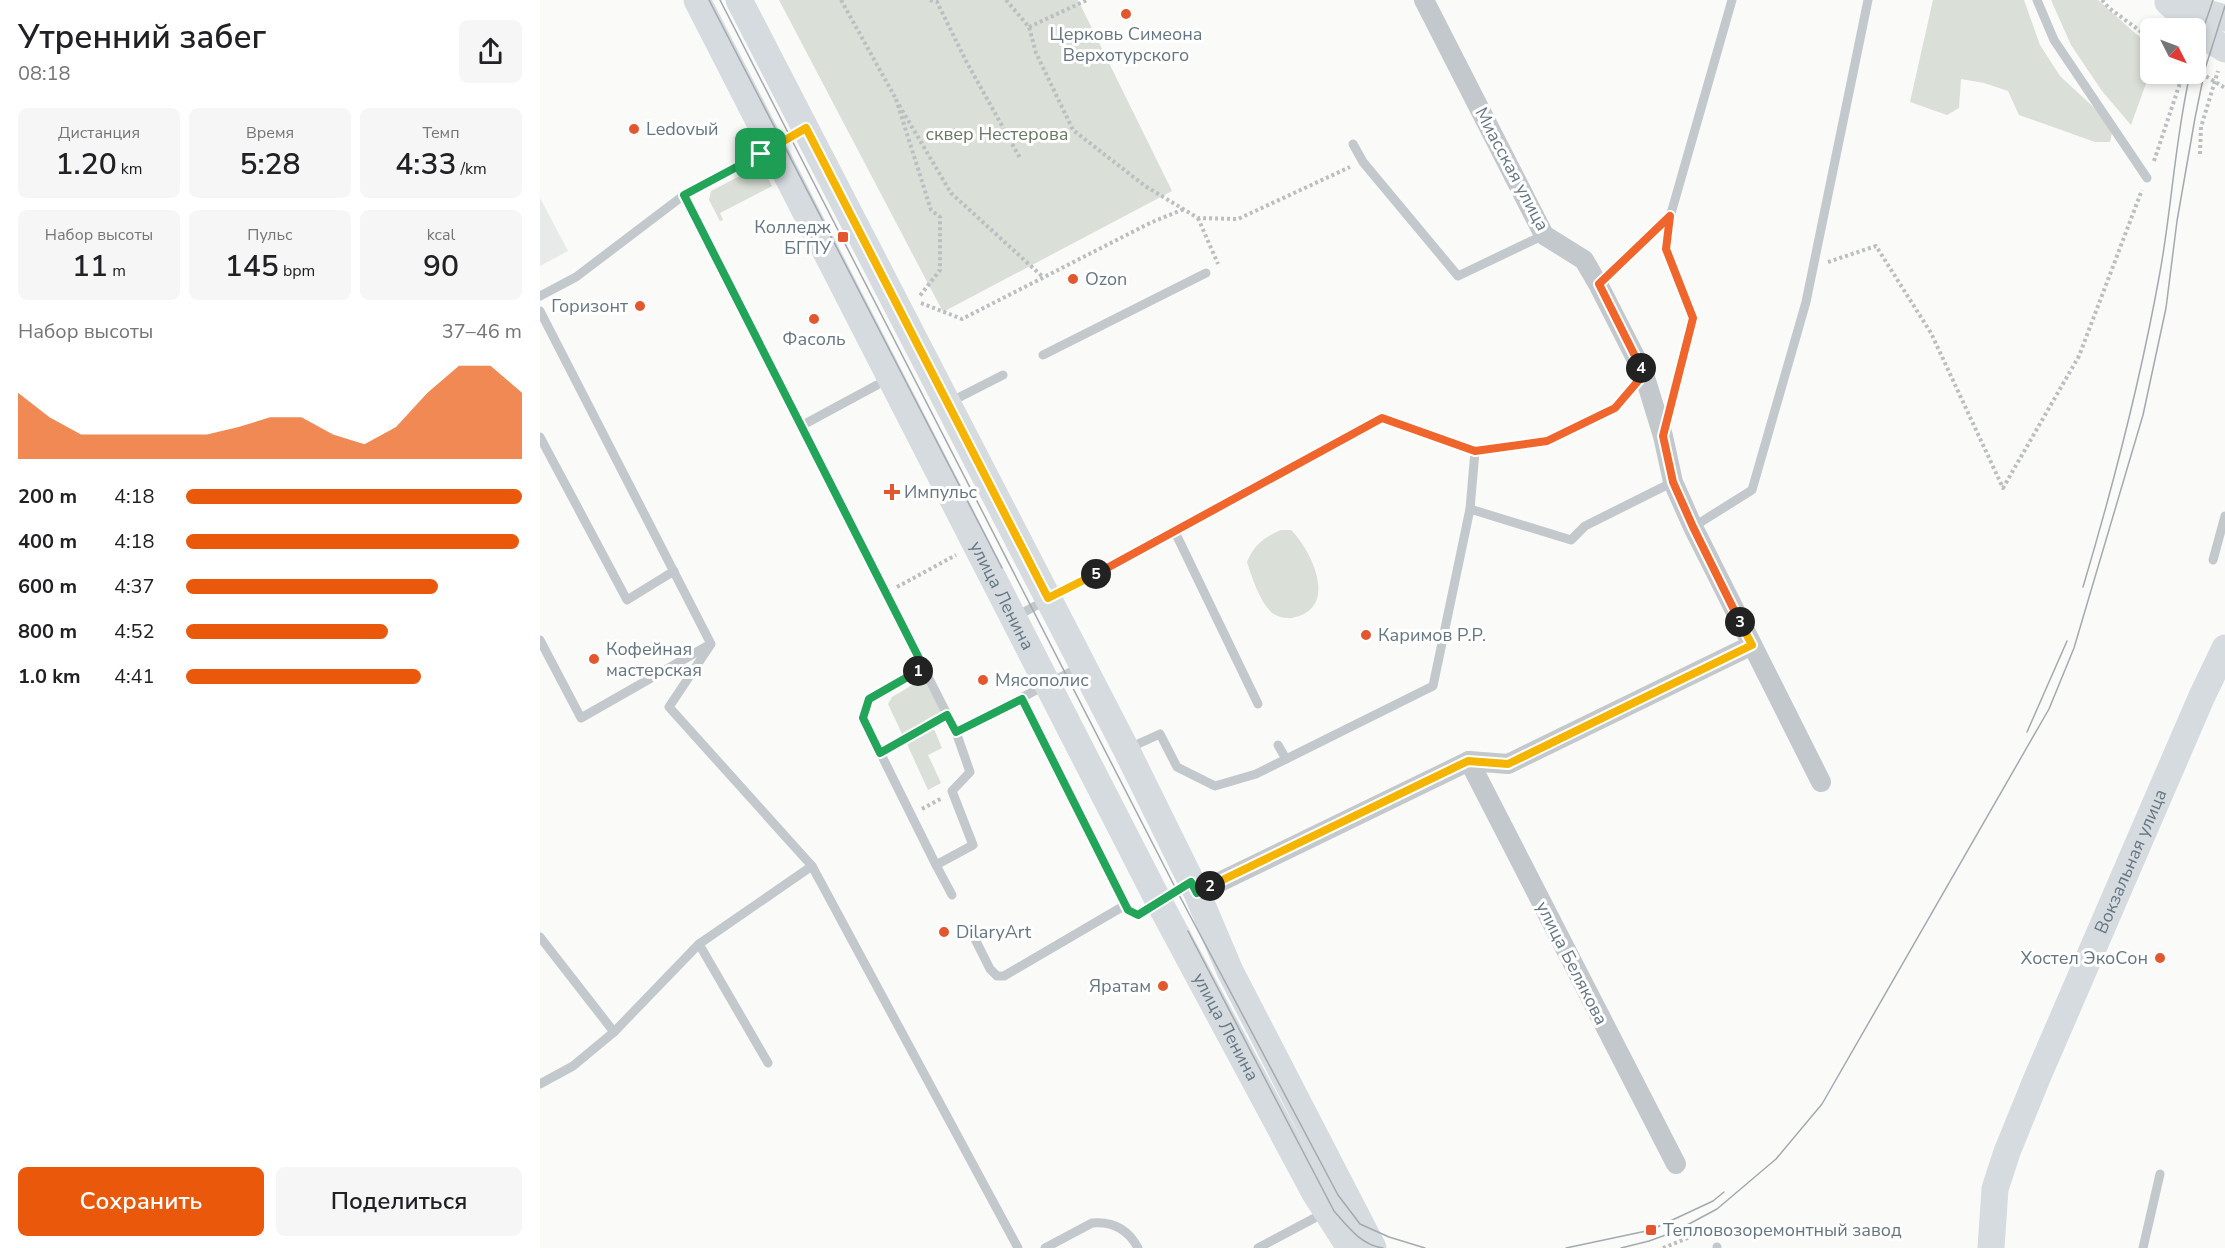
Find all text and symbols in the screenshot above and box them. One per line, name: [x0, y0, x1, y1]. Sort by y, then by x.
marker: Церковь Симеона Верхотурского: [1119, 7, 1133, 21]
text: Утренний забег: [18, 15, 266, 60]
north arrow: [2140, 18, 2206, 84]
map controls: [2140, 18, 2206, 84]
button: share: [459, 20, 522, 83]
place label: Церковь Симеона Верхотурского: [1049, 22, 1203, 67]
text: 08:18: [18, 60, 71, 87]
street label: Миасская улица: [1469, 103, 1555, 235]
place label: Ledovый: [646, 117, 719, 141]
text: Дистанция: [58, 122, 140, 144]
text: Время: [246, 122, 294, 144]
text: Темп: [423, 122, 459, 144]
marker: Ledovый: [627, 122, 641, 136]
park label: сквер Нестерова: [926, 122, 1068, 146]
pin: [735, 128, 786, 179]
icon: arrive: [744, 137, 777, 170]
text: 1.20: [56, 144, 117, 185]
text: 5:28: [239, 144, 301, 185]
text: 4:33: [395, 144, 456, 185]
text: km: [117, 158, 142, 180]
text: /km: [456, 158, 487, 180]
place label: Колледж БГПУ: [754, 215, 832, 260]
text: Набор высоты: [45, 224, 153, 246]
text: Пульс: [247, 224, 293, 246]
text: kcal: [427, 224, 455, 246]
marker: Колледж БГПУ: [836, 230, 850, 244]
text: 11: [72, 246, 108, 287]
text: 145: [225, 246, 279, 287]
text: 90: [423, 246, 459, 287]
text: m: [108, 260, 126, 282]
text: bpm: [279, 260, 315, 282]
place label: Ozon: [1085, 267, 1127, 291]
marker: Ozon: [1066, 272, 1080, 286]
place label: Горизонт: [551, 294, 628, 318]
marker: Горизонт: [633, 299, 647, 313]
marker: Фасоль: [807, 312, 821, 326]
text: Набор высоты: [18, 318, 153, 345]
text: 37–46 m: [442, 318, 522, 345]
place label: Фасоль: [782, 327, 846, 351]
pin: 4: [1626, 353, 1656, 383]
text: 4: [1636, 357, 1646, 379]
place label: Импульс: [904, 480, 978, 504]
text: 200 m: [18, 483, 77, 510]
text: 4:18: [114, 483, 155, 510]
marker: Импульс: [885, 485, 899, 499]
text: 400 m: [18, 528, 77, 555]
text: 4:18: [114, 528, 155, 555]
street label: улица Ленина: [964, 537, 1040, 654]
pin: 5: [1081, 559, 1111, 589]
text: 5: [1091, 563, 1101, 585]
text: 600 m: [18, 573, 77, 600]
text: 4:37: [114, 573, 155, 600]
pin: 3: [1725, 607, 1755, 637]
text: 3: [1735, 611, 1745, 633]
text: 800 m: [18, 618, 77, 645]
text: 4:52: [114, 618, 155, 645]
place label: Каримов Р.Р.: [1378, 623, 1486, 647]
marker: Каримов Р.Р.: [1359, 628, 1373, 642]
place label: Кофейная мастерская: [606, 637, 702, 682]
marker: Кофейная мастерская: [587, 652, 601, 666]
pin: 1: [903, 656, 933, 686]
text: 1: [913, 660, 923, 682]
text: 1.0 km: [18, 663, 81, 690]
text: 4:41: [114, 663, 155, 690]
place label: Мясополис: [995, 668, 1089, 692]
marker: Мясополис: [976, 673, 990, 687]
street label: Вокзальная улица: [2089, 785, 2172, 937]
pin: 2: [1195, 871, 1225, 901]
text: 2: [1205, 875, 1215, 897]
street label: улица Белякова: [1531, 897, 1613, 1029]
place label: DilaryArt: [956, 920, 1032, 944]
marker: DilaryArt: [937, 925, 951, 939]
place label: Хостел ЭкоСон: [2021, 946, 2148, 970]
marker: Хостел ЭкоСон: [2153, 951, 2167, 965]
street label: улица Ленина: [1187, 969, 1265, 1085]
place label: Яратам: [1089, 974, 1151, 998]
marker: Яратам: [1156, 979, 1170, 993]
button: Сохранить: [18, 1167, 264, 1236]
button: Поделиться: [276, 1167, 522, 1236]
place label: Тепловозоремонтный завод: [1663, 1218, 1902, 1242]
marker: Тепловозоремонтный завод: [1644, 1223, 1658, 1237]

